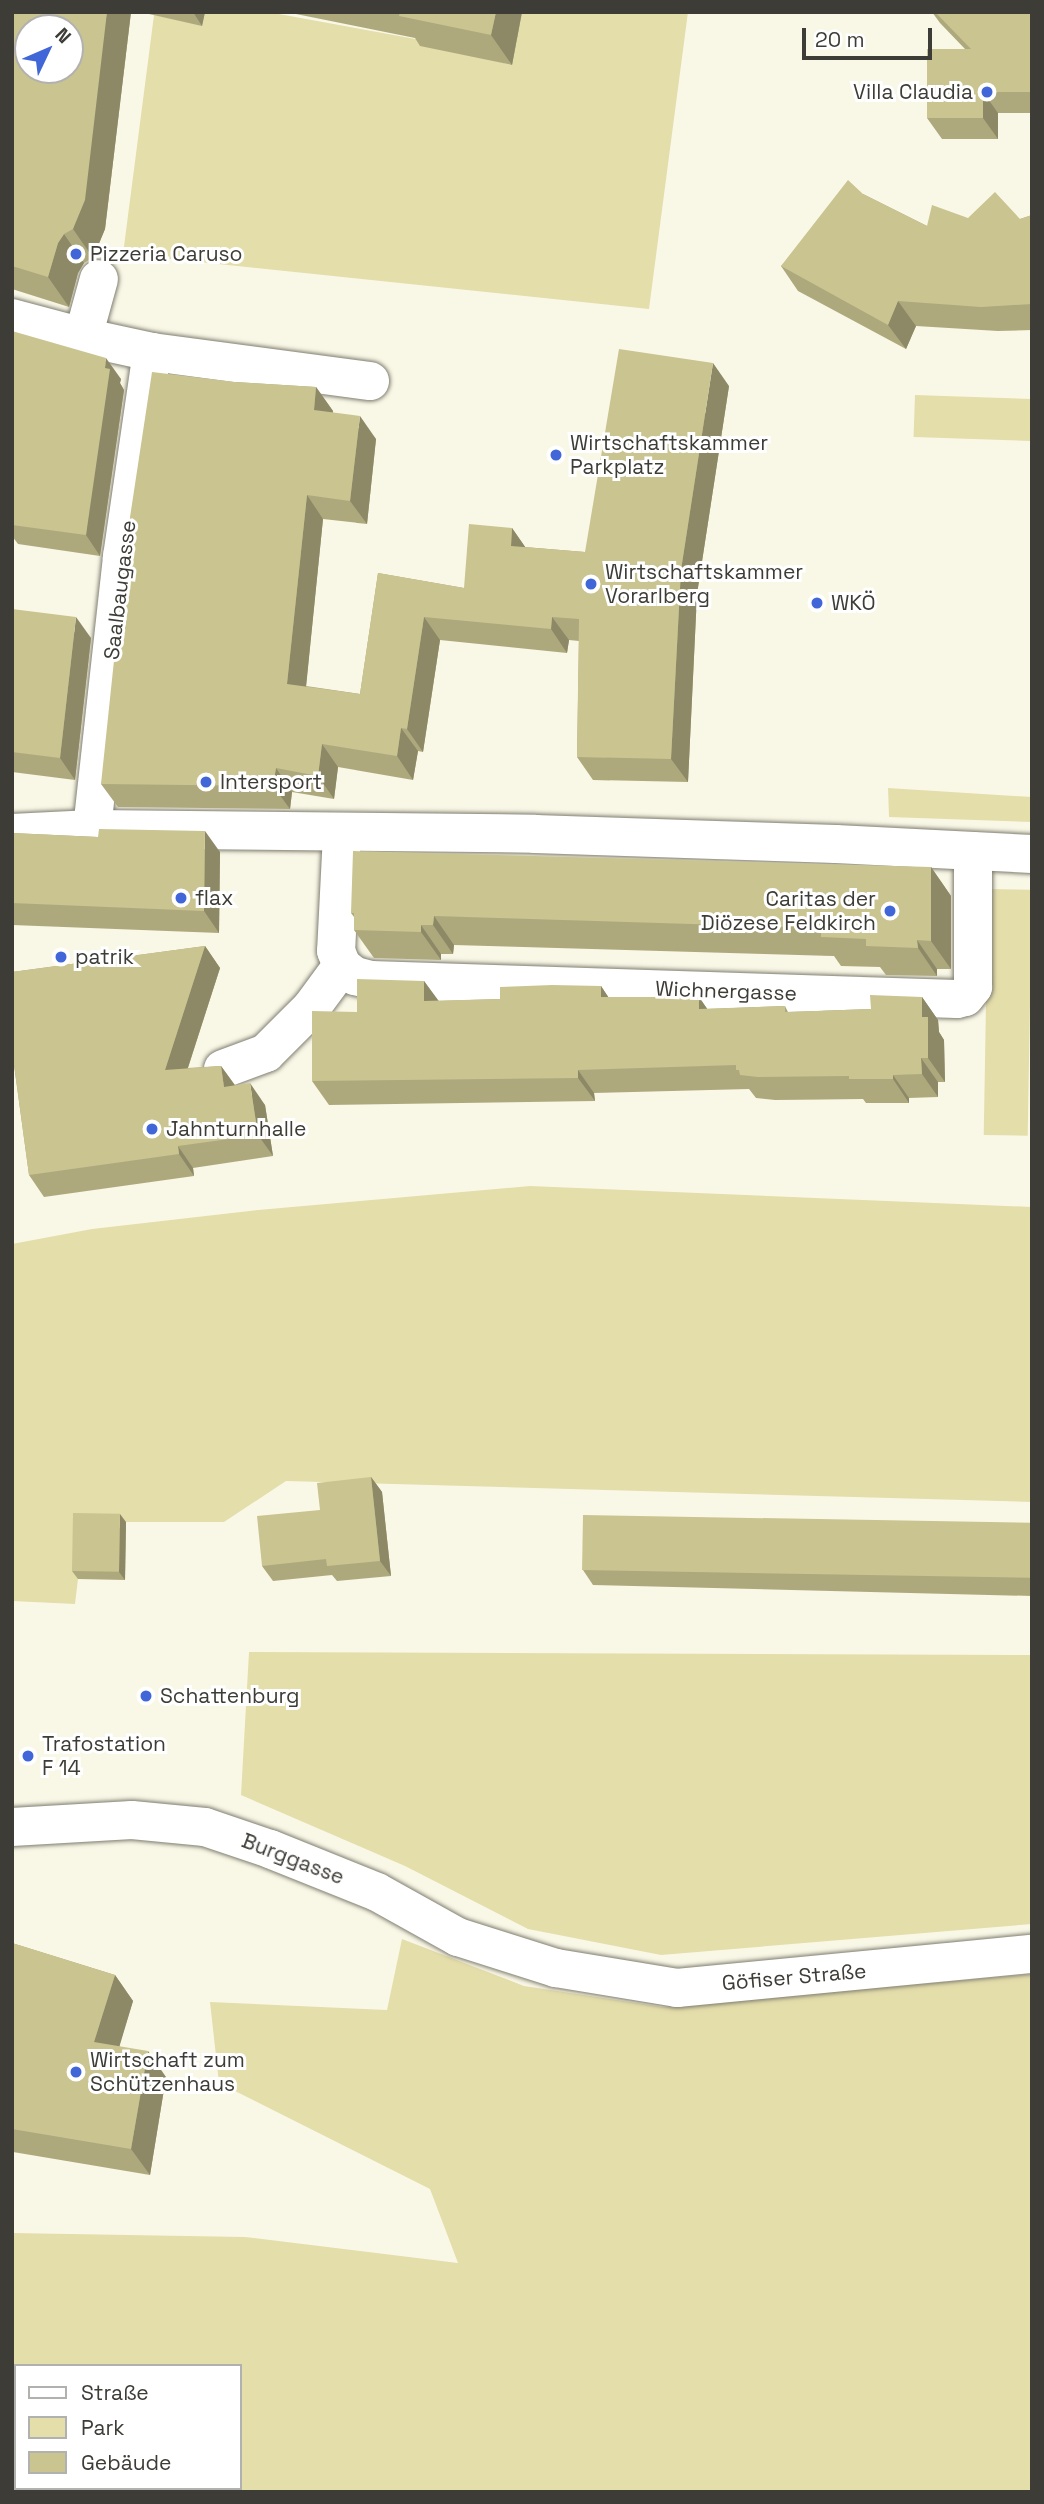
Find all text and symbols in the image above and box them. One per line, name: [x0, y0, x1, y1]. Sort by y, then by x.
north arrow: [14, 14, 84, 84]
scale bar: [806, 14, 936, 58]
text: N: [50, 22, 76, 49]
text: 20 m: [815, 26, 865, 53]
place label: Villa Claudia: [853, 79, 973, 105]
marker: Villa Claudia: [979, 84, 995, 100]
place label: Pizzeria Caruso: [90, 241, 243, 267]
marker: Pizzeria Caruso: [68, 246, 84, 262]
place label: Wirtschaftskammer Parkplatz: [570, 430, 768, 480]
marker: Wirtschaftskammer Parkplatz: [548, 447, 564, 463]
street label: Saalbaugasse: [99, 519, 141, 661]
place label: Wirtschaftskammer Vorarlberg: [605, 559, 803, 609]
marker: Wirtschaftskammer Vorarlberg: [583, 576, 599, 592]
place label: WKÖ: [831, 590, 876, 616]
marker: WKÖ: [809, 595, 825, 611]
place label: Intersport: [220, 769, 322, 795]
marker: Intersport: [198, 774, 214, 790]
place label: flax: [195, 885, 233, 911]
place label: Caritas der Diözese Feldkirch: [701, 886, 876, 936]
marker: flax: [173, 890, 189, 906]
marker: Caritas der Diözese Feldkirch: [882, 903, 898, 919]
place label: patrik: [75, 944, 134, 970]
marker: patrik: [53, 949, 69, 965]
street label: Wichnergasse: [655, 976, 797, 1006]
place label: Jahnturnhalle: [166, 1116, 306, 1142]
marker: Jahnturnhalle: [144, 1121, 160, 1137]
place label: Schattenburg: [160, 1683, 300, 1709]
marker: Schattenburg: [138, 1688, 154, 1704]
place label: Trafostation F 14: [42, 1731, 166, 1781]
marker: Trafostation F 14: [20, 1748, 36, 1764]
street label: Burggasse: [238, 1828, 348, 1890]
street label: Göfiser Straße: [721, 1958, 867, 1996]
place label: Wirtschaft zum Schützenhaus: [90, 2047, 245, 2097]
marker: Wirtschaft zum Schützenhaus: [68, 2064, 84, 2080]
legend: [14, 2364, 242, 2490]
text: Straße: [81, 2379, 149, 2406]
text: Park: [81, 2414, 125, 2441]
text: Gebäude: [81, 2449, 171, 2476]

